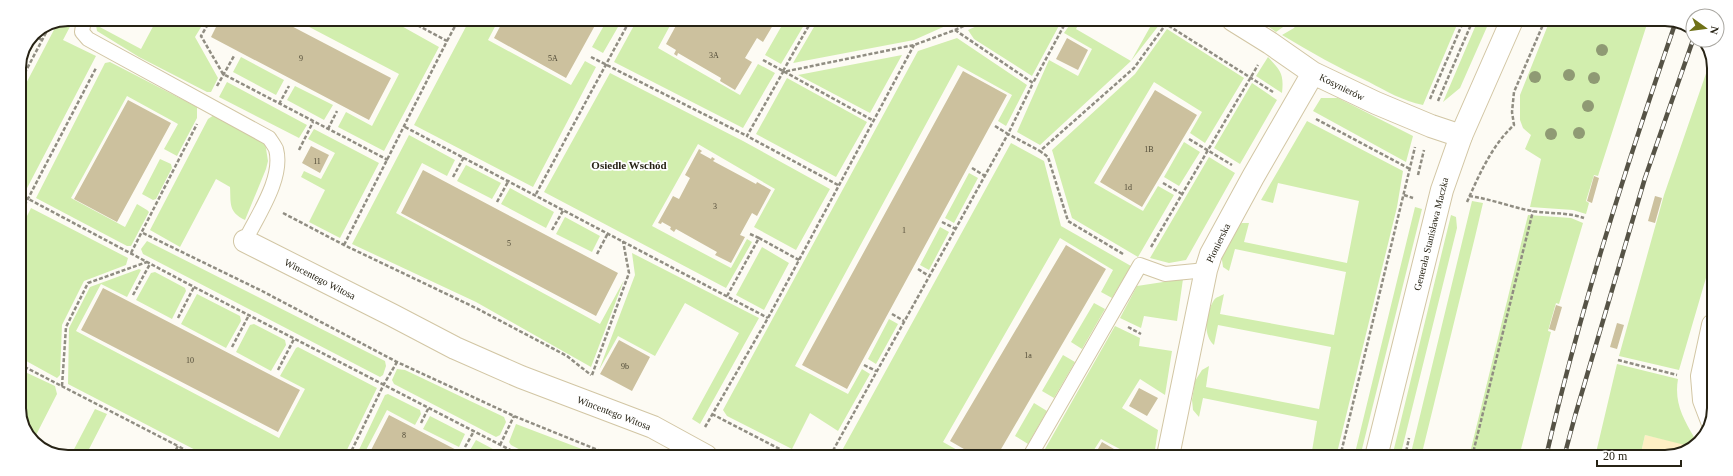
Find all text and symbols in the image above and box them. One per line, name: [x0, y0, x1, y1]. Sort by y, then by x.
north arrow: [1685, 8, 1725, 48]
text: N: [1708, 25, 1721, 36]
house number: 3A: [709, 51, 719, 60]
house number: 9: [299, 54, 303, 63]
house number: 5A: [548, 54, 558, 63]
street label: Kosynierów: [1318, 71, 1367, 103]
house number: 1B: [1144, 145, 1154, 154]
house number: 11: [313, 157, 321, 166]
district label: Osiedle Wschód: [591, 159, 667, 171]
street label: Generała Stanisława Maczka: [1412, 176, 1451, 292]
house number: 1d: [1124, 183, 1132, 192]
house number: 3: [713, 202, 717, 211]
street label: Pionierska: [1204, 221, 1232, 264]
house number: 1: [902, 226, 906, 235]
house number: 5: [507, 239, 511, 248]
street label: Wincentego Witosa: [283, 256, 358, 302]
house number: 1a: [1024, 351, 1032, 360]
house number: 10: [186, 356, 194, 365]
house number: 9b: [621, 362, 629, 371]
street label: Wincentego Witosa: [576, 394, 653, 432]
house number: 8: [402, 431, 406, 440]
scale bar: [1597, 442, 1681, 468]
text: 20 m: [1603, 449, 1628, 463]

